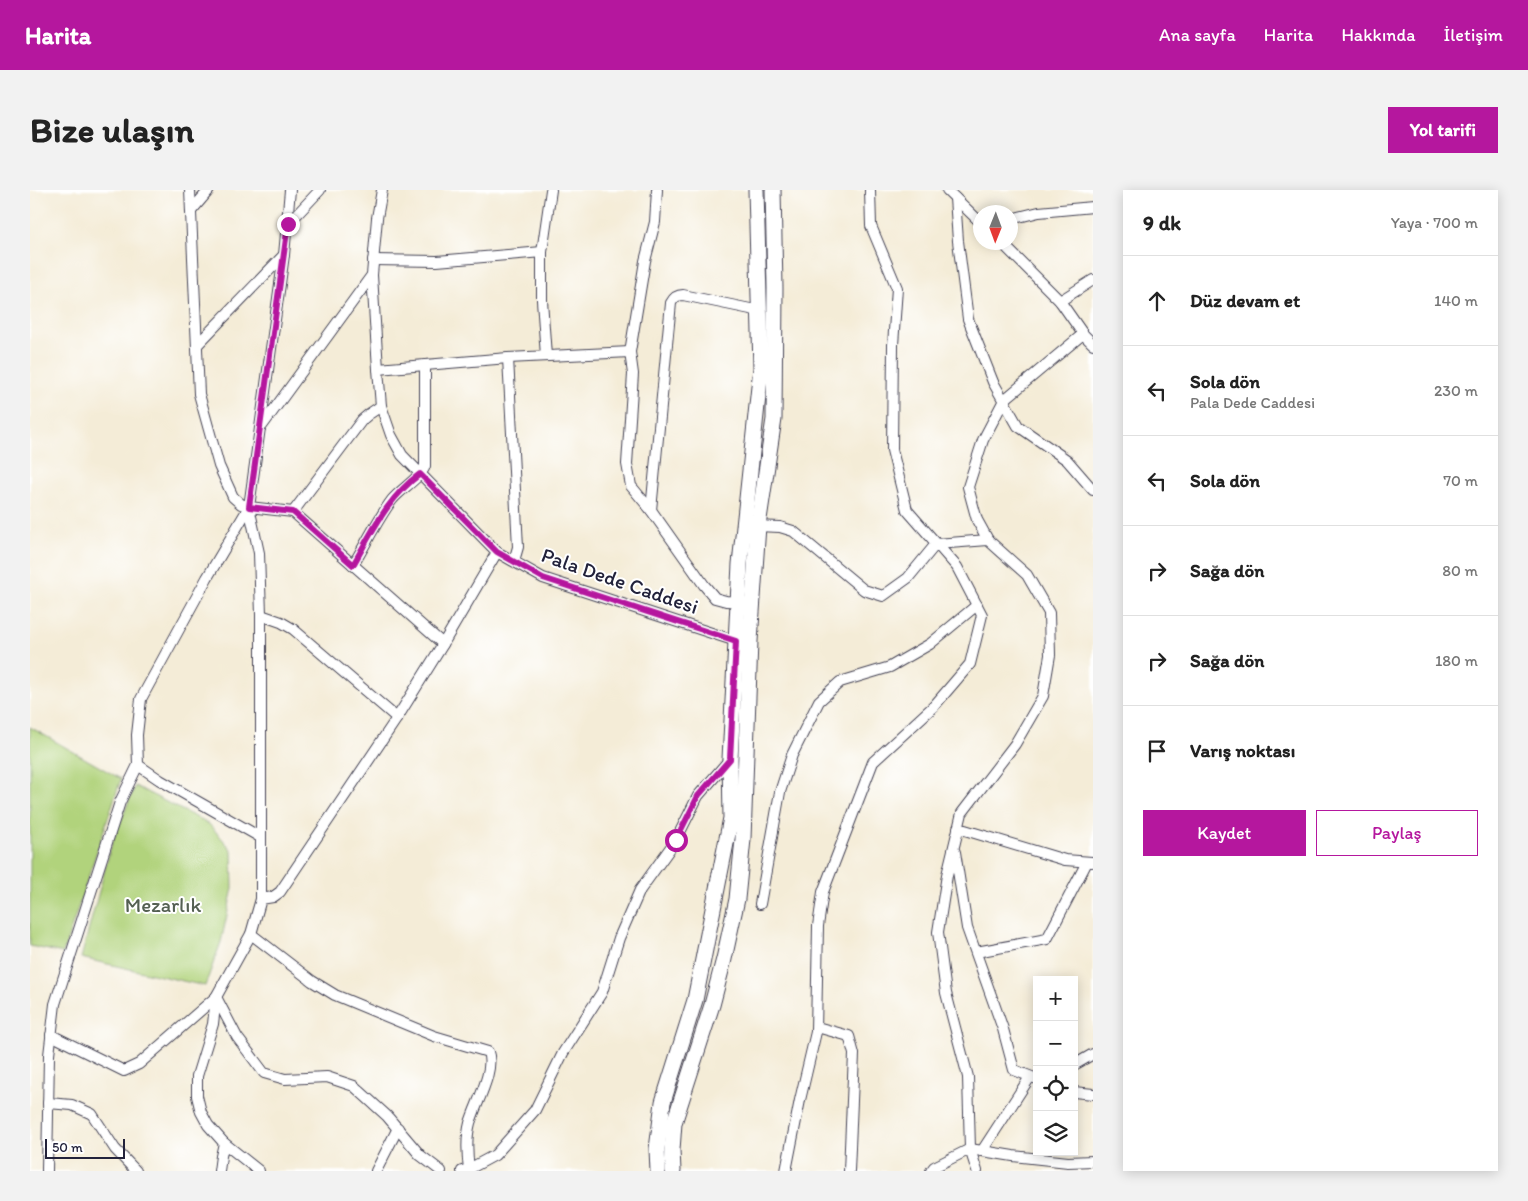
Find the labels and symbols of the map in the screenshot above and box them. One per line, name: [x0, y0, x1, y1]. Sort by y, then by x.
north arrow: [973, 205, 1018, 250]
route end: [277, 213, 300, 236]
street label: Pala Dede Caddesi: [538, 542, 702, 619]
route start: [665, 829, 688, 852]
park label: Mezarlık: [125, 892, 201, 917]
scale bar: [45, 1136, 125, 1159]

